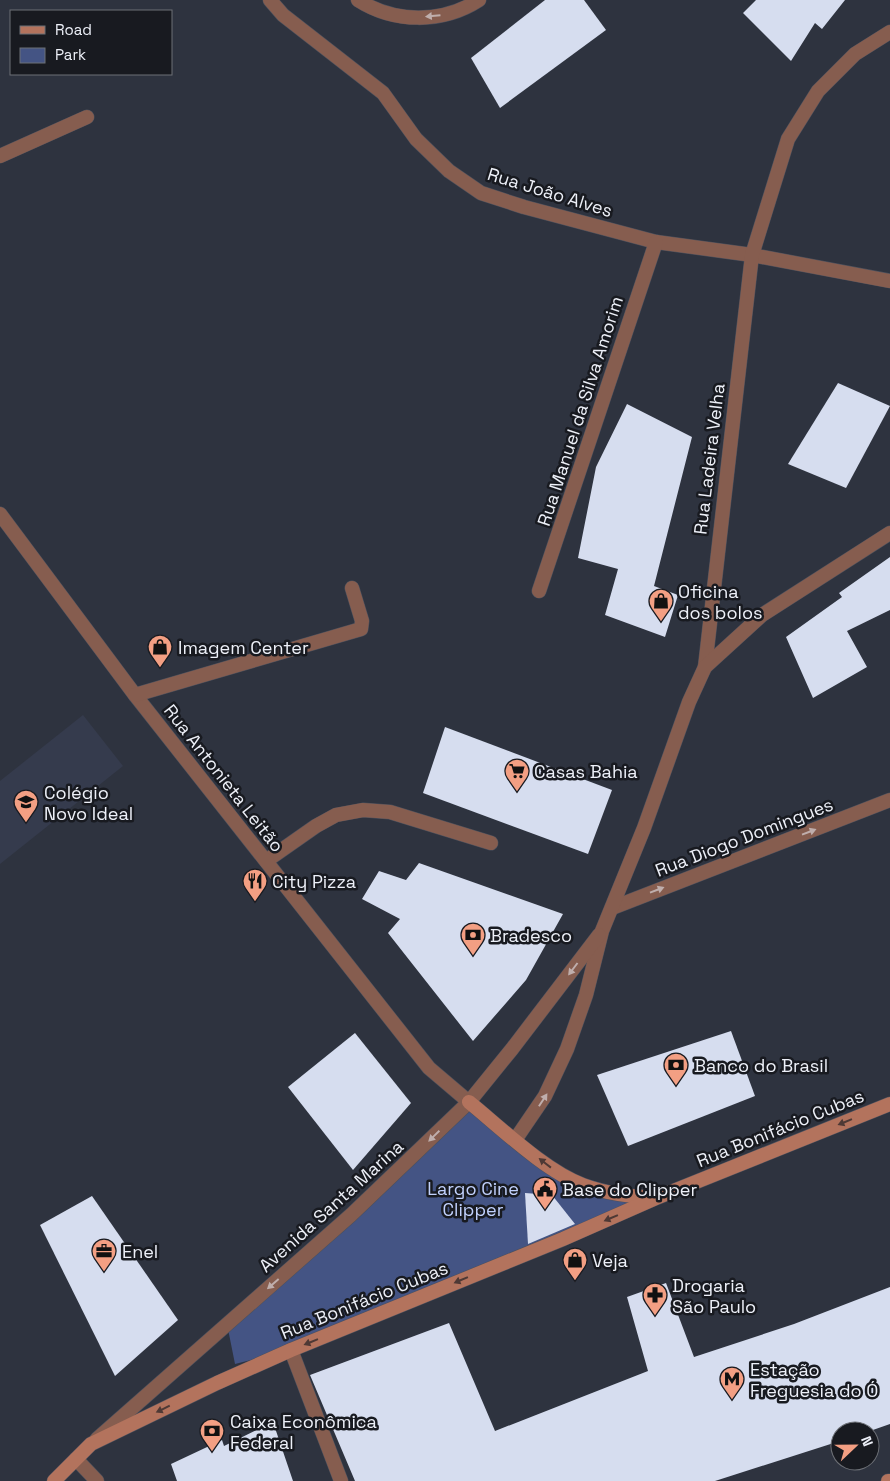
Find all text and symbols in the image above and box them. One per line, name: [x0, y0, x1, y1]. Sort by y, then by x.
legend: [10, 10, 172, 75]
one-way arrow: [425, 12, 441, 20]
text: Road: [55, 20, 92, 39]
text: Park: [55, 45, 86, 64]
street label: Rua João Alves: [485, 162, 615, 222]
street label: Rua Manuel da Silva Amorim: [532, 293, 628, 529]
street label: Rua Ladeira Velha: [688, 382, 730, 536]
place label: Oficina dos bolos: [678, 580, 763, 624]
shop icon: Oficina dos bolos: [648, 588, 674, 622]
shop icon: Imagem Center: [147, 634, 173, 668]
place label: Imagem Center: [178, 636, 309, 659]
street label: Rua Antonieta Leitão: [159, 699, 289, 857]
supermarket icon: Casas Bahia: [504, 758, 530, 792]
place label: Casas Bahia: [534, 760, 638, 783]
place label: Colégio Novo Ideal: [44, 781, 133, 825]
school or university icon: Colégio Novo Ideal: [13, 789, 39, 823]
street label: Rua Diogo Domingues: [652, 792, 836, 882]
one-way arrow: [802, 828, 817, 836]
restaurant icon: City Pizza: [242, 868, 268, 902]
place label: City Pizza: [272, 870, 356, 893]
one-way arrow: [650, 886, 665, 894]
bank icon: Bradesco: [460, 922, 486, 956]
place label: Bradesco: [490, 924, 572, 947]
one-way arrow: [567, 963, 578, 976]
bank icon: Banco do Brasil: [663, 1052, 689, 1086]
place label: Banco do Brasil: [694, 1054, 828, 1077]
street label: Rua Bonifácio Cubas: [693, 1084, 867, 1172]
one-way arrow: [538, 1093, 547, 1106]
one-way arrow: [837, 1118, 852, 1126]
one-way arrow: [428, 1130, 440, 1142]
street label: Avenida Santa Marina: [254, 1135, 408, 1277]
one-way arrow: [539, 1157, 552, 1168]
public building icon: Base do Clipper: [532, 1176, 558, 1210]
park label: Largo Cine Clipper: [427, 1177, 519, 1221]
place label: Base do Clipper: [562, 1178, 698, 1201]
one-way arrow: [604, 1215, 618, 1223]
office icon: Enel: [91, 1238, 117, 1272]
place label: Enel: [122, 1240, 158, 1263]
shop icon: Veja: [562, 1247, 588, 1281]
place label: Veja: [592, 1249, 628, 1272]
street label: Rua Bonifácio Cubas: [277, 1256, 451, 1344]
place label: Drogaria São Paulo: [672, 1274, 756, 1318]
one-way arrow: [454, 1277, 468, 1285]
one-way arrow: [268, 1278, 280, 1290]
pharmacy icon: Drogaria São Paulo: [642, 1282, 668, 1316]
one-way arrow: [304, 1338, 318, 1346]
place label: Estação Freguesia do Ó: [750, 1358, 878, 1402]
metro station icon: Estação Freguesia do Ó: [719, 1366, 745, 1400]
one-way arrow: [156, 1406, 170, 1414]
place label: Caixa Econômica Federal: [230, 1410, 377, 1454]
bank icon: Caixa Econômica Federal: [199, 1418, 225, 1452]
north arrow: [830, 1421, 880, 1471]
text: N: [857, 1433, 877, 1449]

